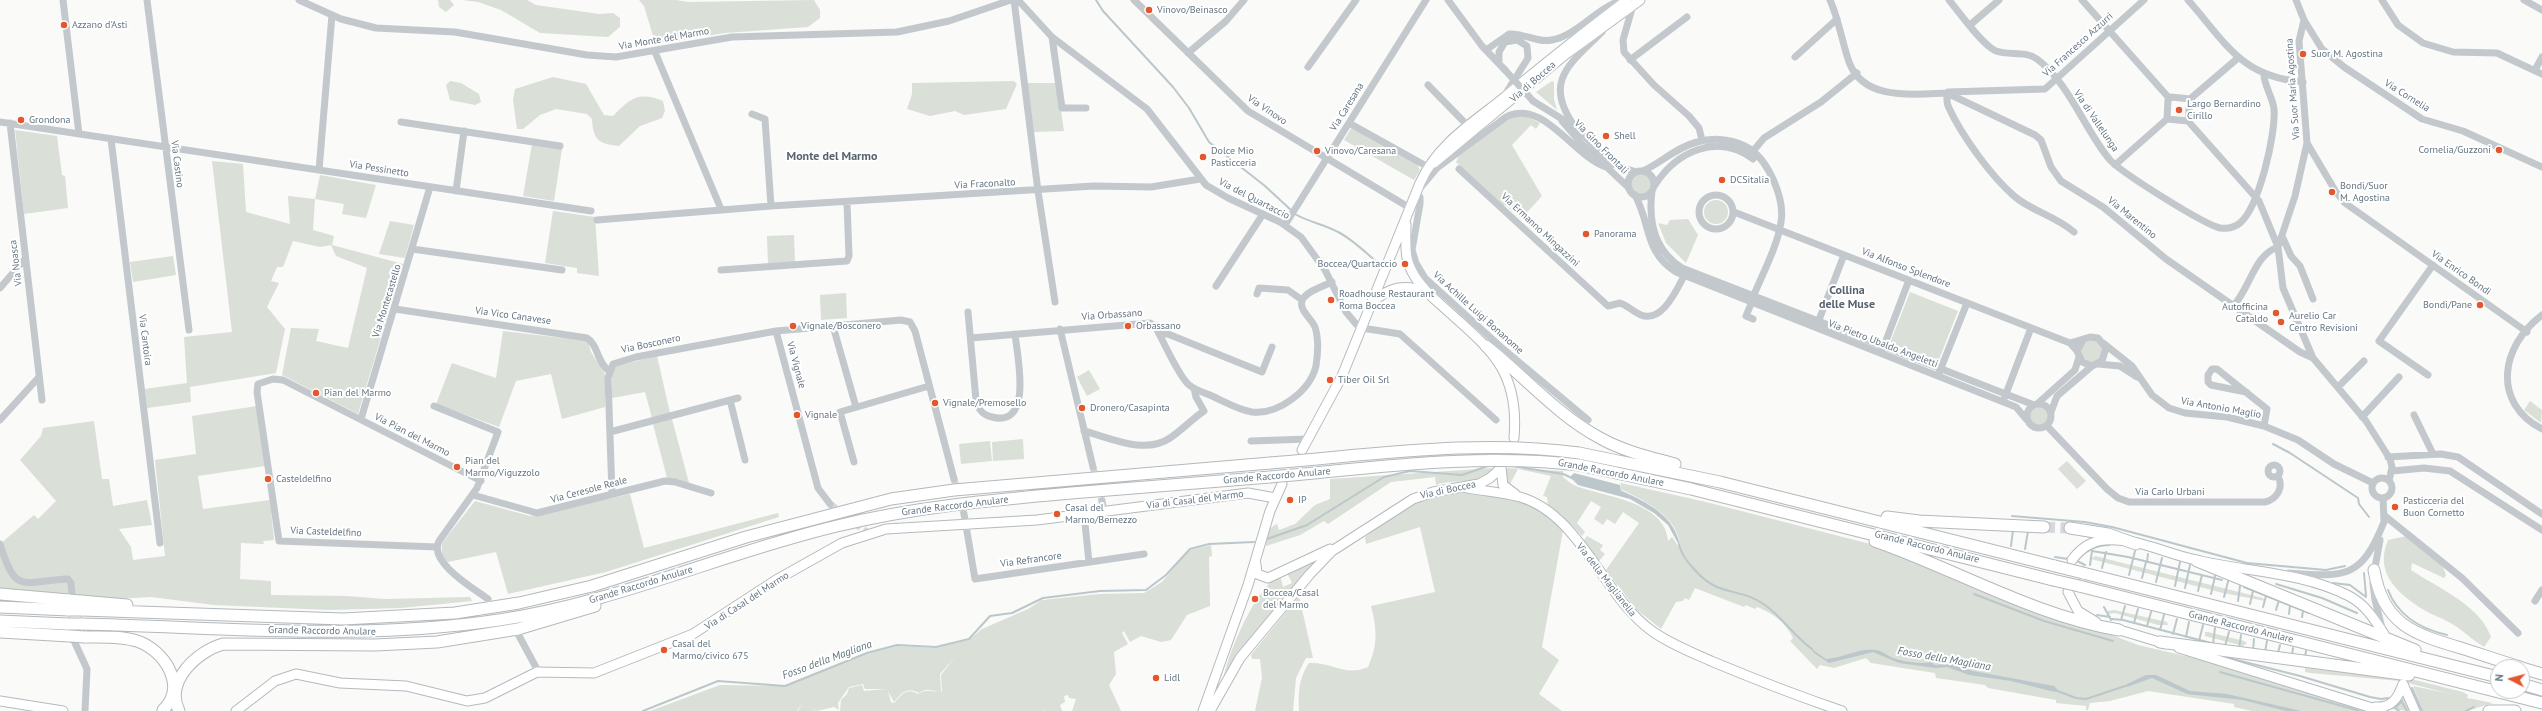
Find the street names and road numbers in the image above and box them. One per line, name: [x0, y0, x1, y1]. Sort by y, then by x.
street label: Via Francesco Azzurri: [2040, 10, 2116, 80]
street label: Via Monte del Marmo: [618, 25, 710, 53]
street label: Via Suor Maria Agostina: [2283, 38, 2303, 140]
street label: Via di Boccea: [1508, 59, 1558, 105]
street label: Via Cornelia: [2382, 77, 2432, 115]
street label: Via Caresana: [1327, 81, 1367, 133]
street label: Via di Vallelunga: [2071, 88, 2121, 154]
street label: Via Vinovo: [1245, 92, 1289, 128]
street label: Via Gino Frontali: [1571, 117, 1631, 177]
street label: Via Castino: [168, 140, 186, 188]
street label: Via Pessinetto: [348, 158, 410, 180]
street label: Via Fraconalto: [954, 176, 1016, 192]
street label: Via del Quartaccio: [1216, 176, 1292, 222]
street label: Via Ermanno Mingazzini: [1498, 191, 1582, 269]
street label: Via Marentino: [2105, 195, 2159, 241]
street label: Via Noasca: [7, 239, 25, 287]
street label: Via Alfonso Splendore: [1860, 245, 1952, 291]
street label: Via Enrico Bondi: [2429, 248, 2493, 298]
street label: Via Montecastello: [370, 263, 404, 339]
street label: Via Achille Luigi Bonanome: [1430, 269, 1526, 357]
street label: Via Vico Canavese: [474, 305, 552, 327]
street label: Via Orbassano: [1081, 307, 1143, 323]
street label: Via Cantoira: [136, 314, 154, 366]
street label: Via Pietro Ubaldo Angeletti: [1826, 318, 1940, 370]
street label: Via Bosconero: [620, 332, 682, 356]
street label: Via Vignale: [784, 340, 808, 390]
street label: Via Antonio Maglio: [2180, 395, 2262, 421]
street label: Via Pian del Marmo: [372, 411, 452, 459]
street label: Grande Raccordo Anulare: [1557, 457, 1665, 489]
street label: Grande Raccordo Anulare: [1223, 465, 1331, 487]
street label: Via Ceresole Reale: [549, 474, 629, 506]
street label: Via di Boccea: [1419, 478, 1477, 502]
street label: Via Carlo Urbani: [2135, 486, 2205, 498]
street label: Via di Casal del Marmo: [1146, 488, 1244, 512]
street label: Grande Raccordo Anulare: [901, 493, 1009, 519]
street label: Via Casteldelfino: [290, 525, 362, 539]
street label: Grande Raccordo Anulare: [1873, 528, 1981, 566]
street label: Via della Maglianella: [1574, 541, 1638, 619]
street label: Via Refrancore: [1000, 550, 1062, 570]
street label: Grande Raccordo Anulare: [588, 564, 694, 606]
street label: Via di Casal del Marmo: [703, 569, 791, 633]
street label: Grande Raccordo Anulare: [2187, 608, 2295, 646]
street label: Grande Raccordo Anulare: [268, 624, 376, 638]

